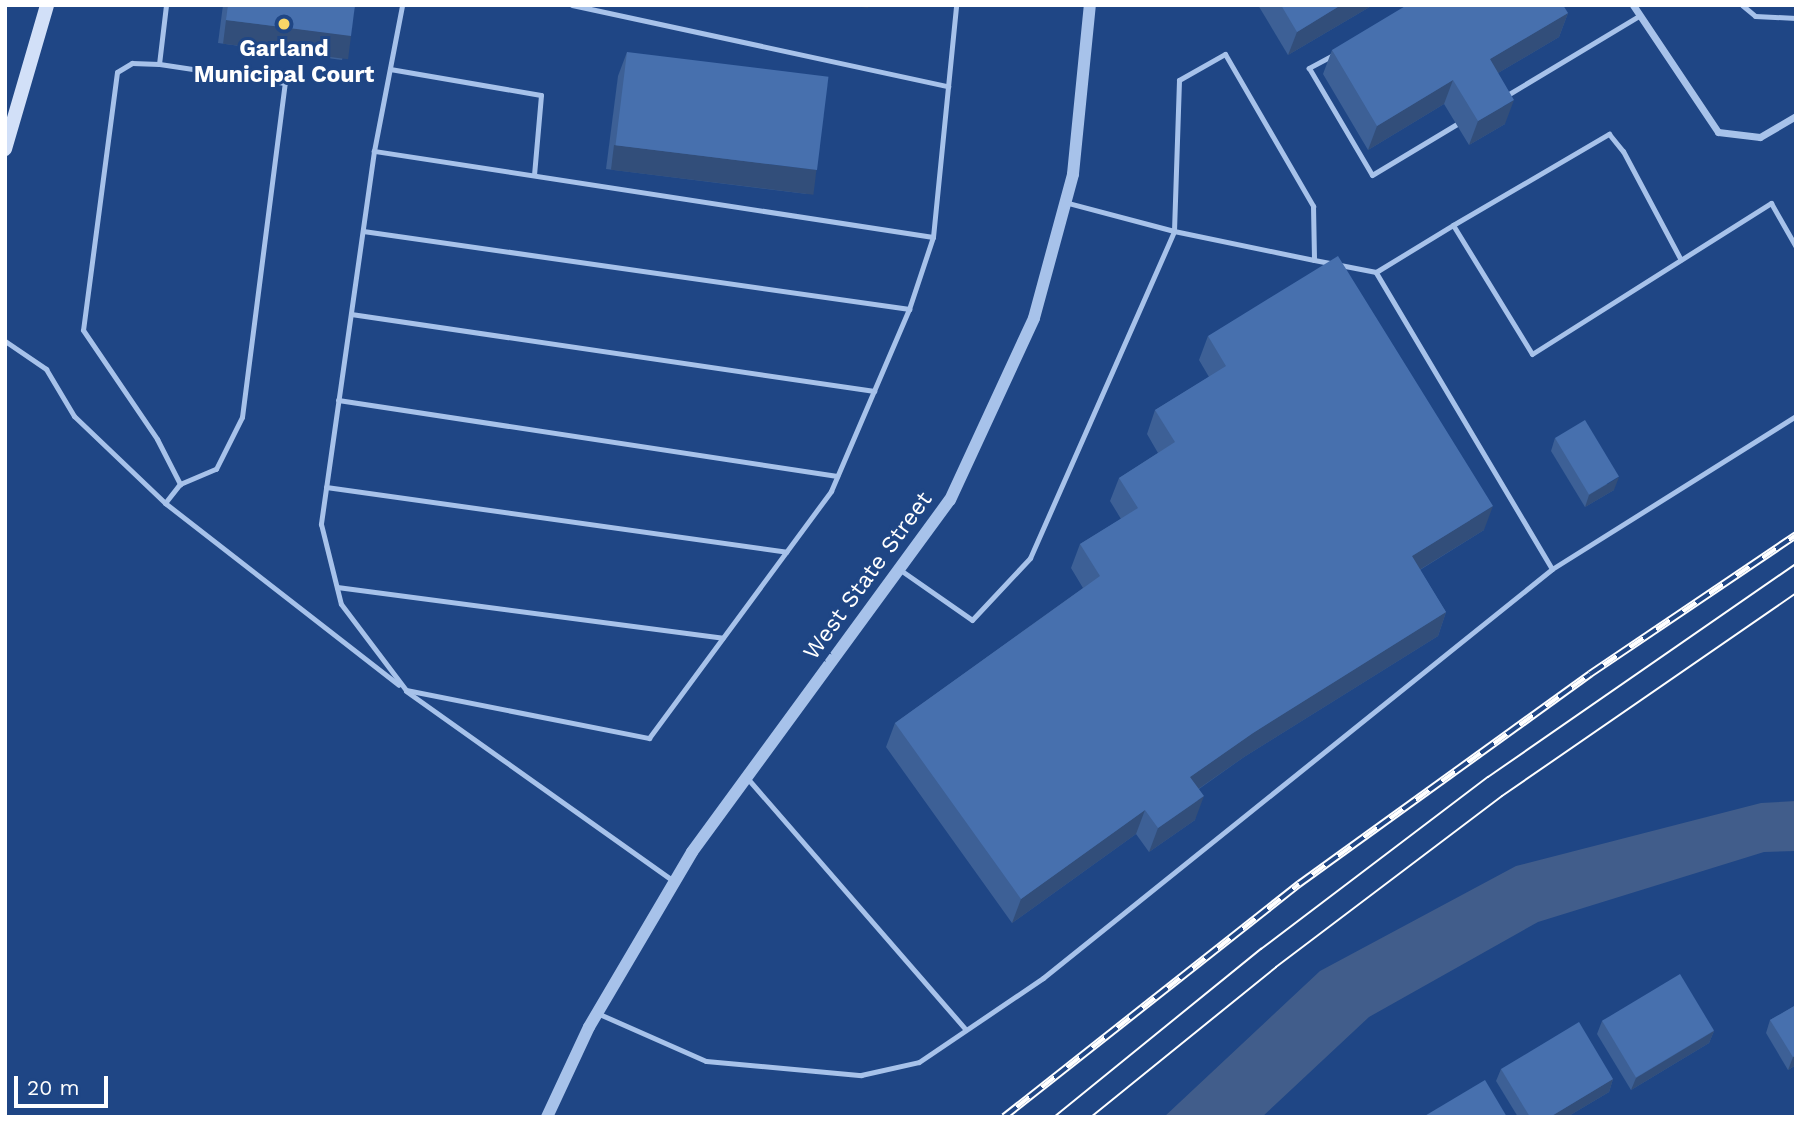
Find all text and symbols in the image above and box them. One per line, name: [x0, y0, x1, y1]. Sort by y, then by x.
marker: Garland Municipal Court: [276, 16, 292, 32]
place label: Garland Municipal Court: [194, 35, 374, 89]
street label: West State Street: [798, 487, 938, 665]
scale bar: [18, 1062, 112, 1106]
text: 20 m: [27, 1075, 79, 1100]

